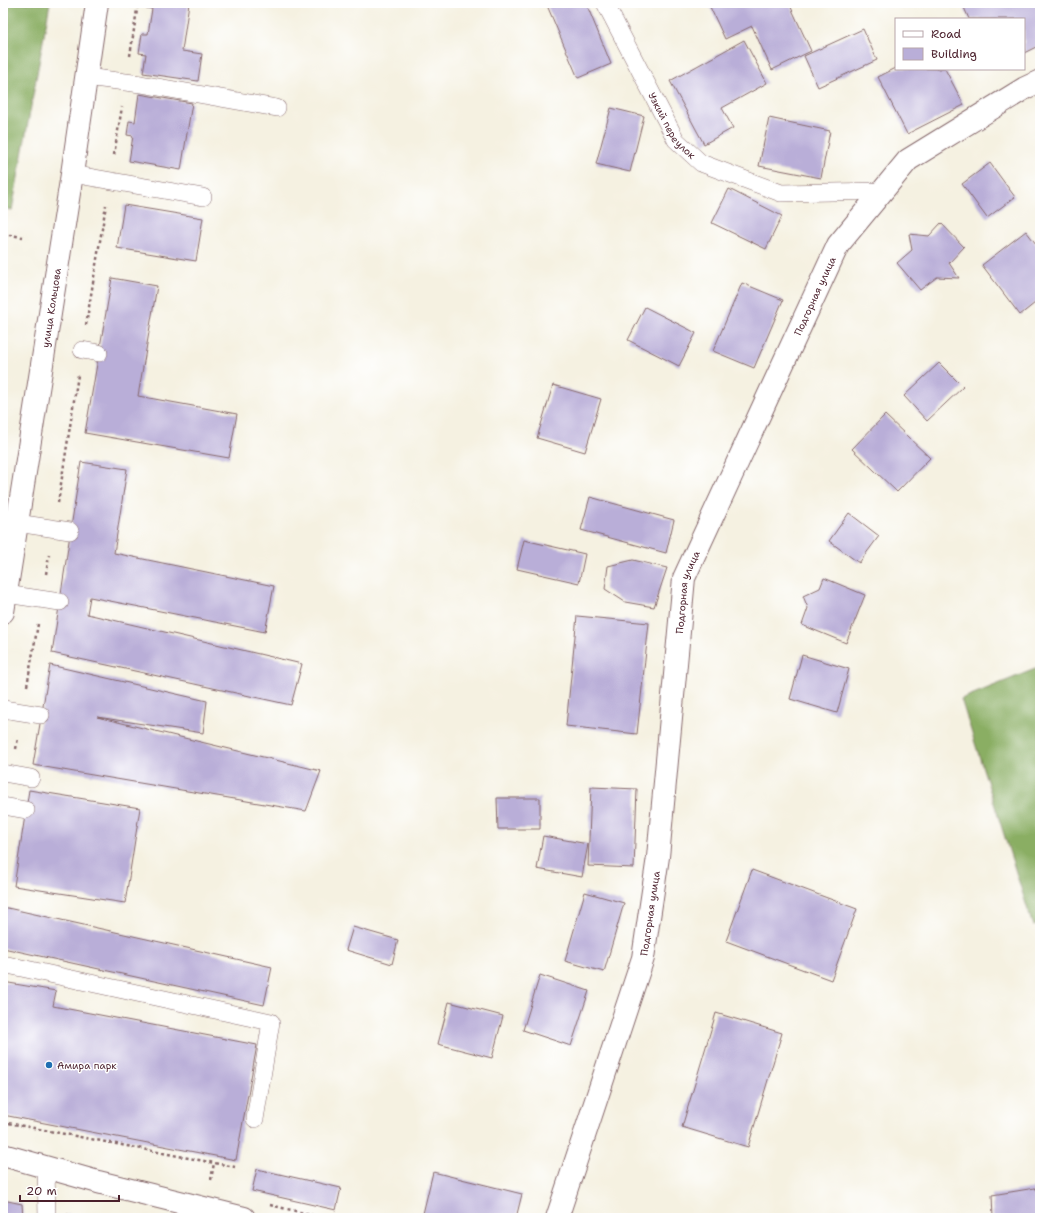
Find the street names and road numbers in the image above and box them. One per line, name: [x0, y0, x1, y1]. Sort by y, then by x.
street label: Узкий переулок: [645, 90, 699, 162]
street label: Подгорная улица: [791, 254, 839, 338]
street label: улица Кольцова: [39, 267, 64, 348]
street label: Подгорная улица: [673, 548, 703, 634]
street label: Подгорная улица: [637, 869, 663, 957]

